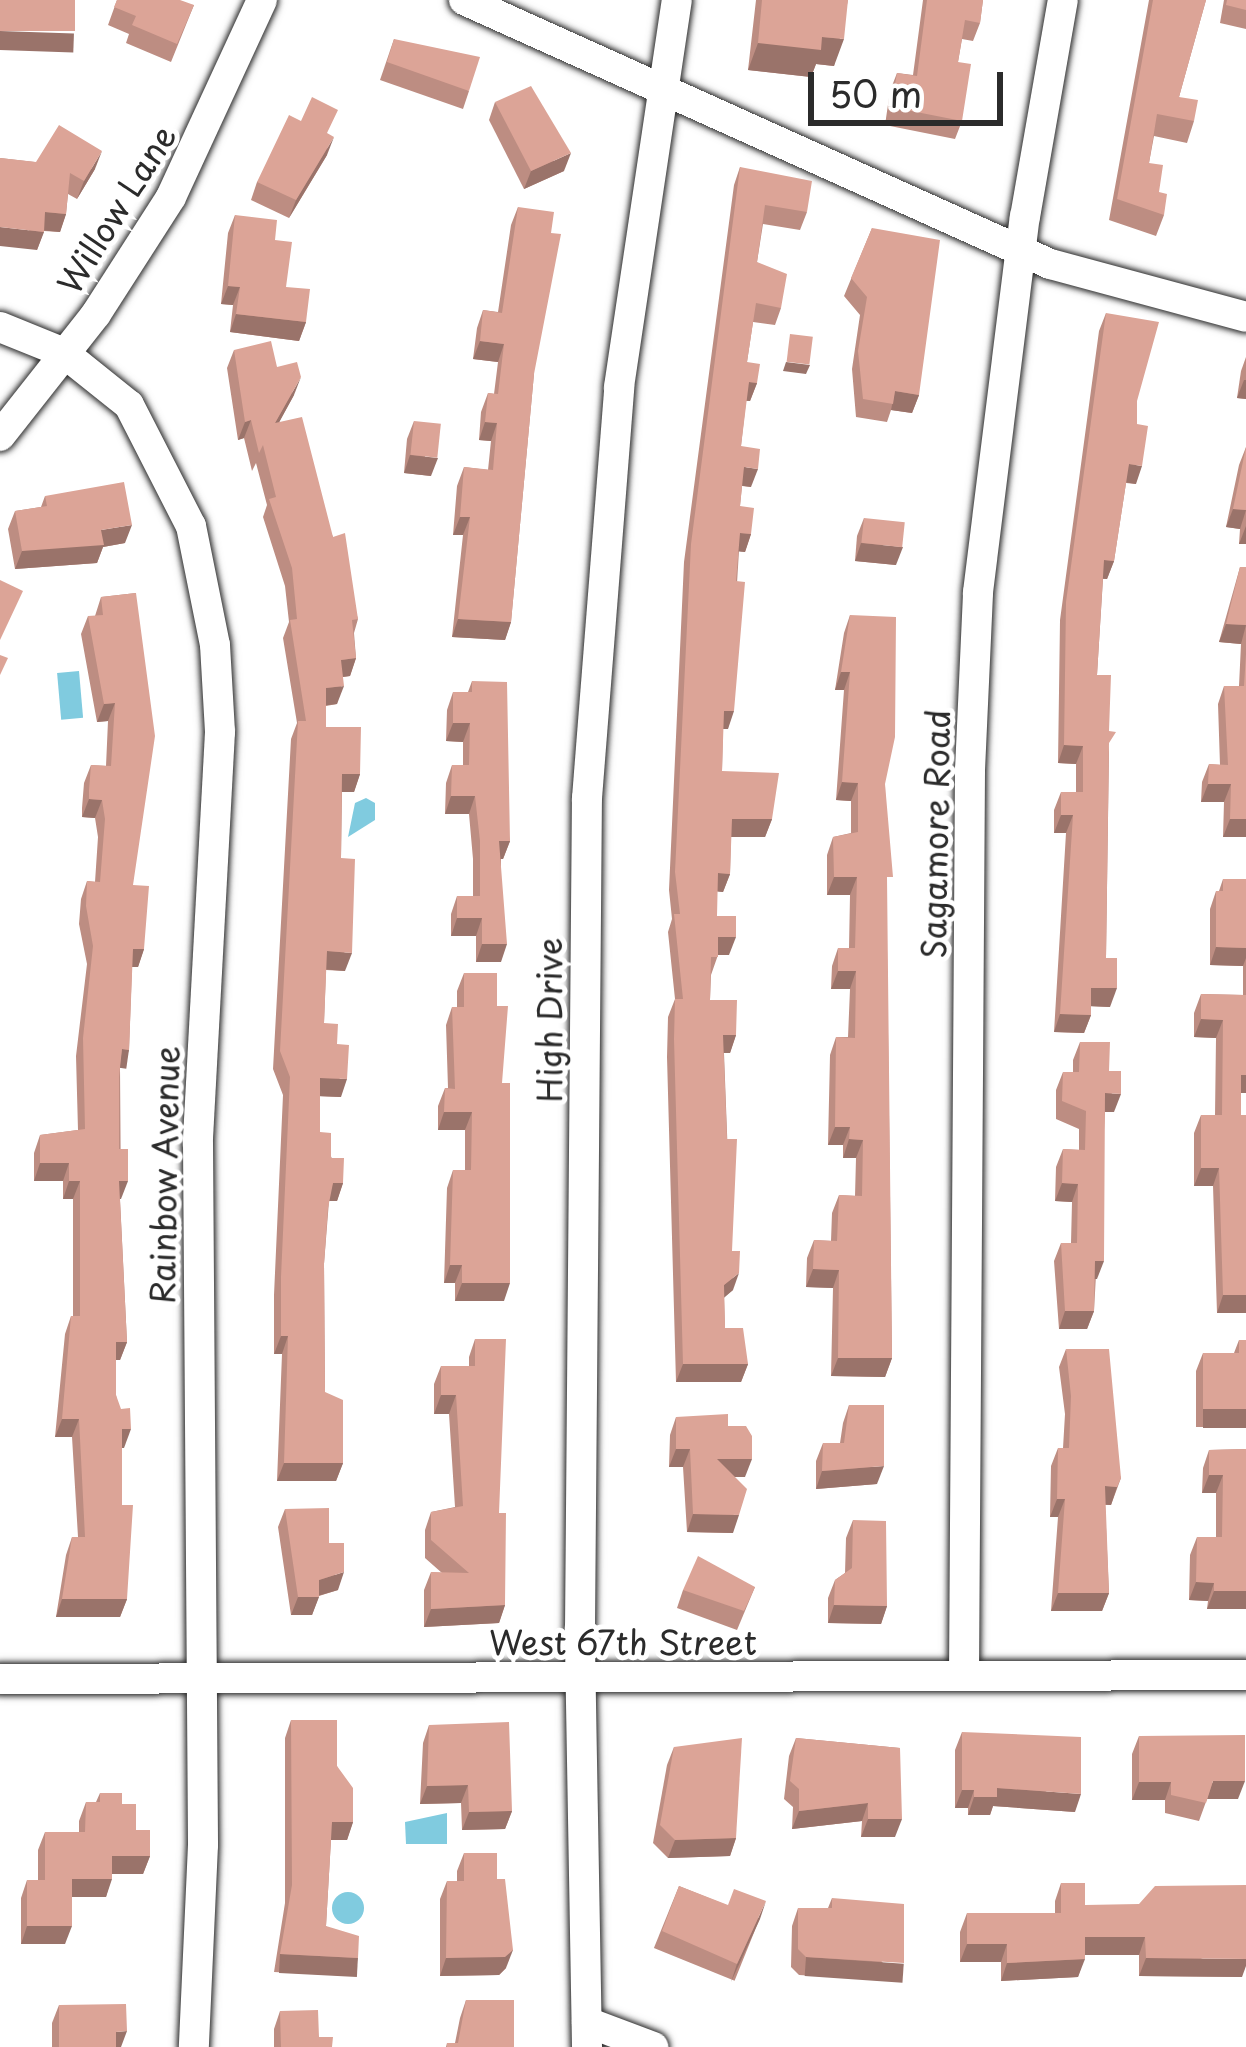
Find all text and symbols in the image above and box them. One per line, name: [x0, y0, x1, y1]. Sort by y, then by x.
scale bar: [814, 48, 1009, 122]
text: 50 m: [829, 66, 922, 120]
street label: Willow Lane: [48, 117, 184, 301]
street label: Sagamore Road: [913, 709, 957, 959]
street label: High Drive: [529, 936, 569, 1104]
street label: Rainbow Avenue: [142, 1045, 186, 1305]
street label: West 67th Street: [488, 1622, 758, 1662]

